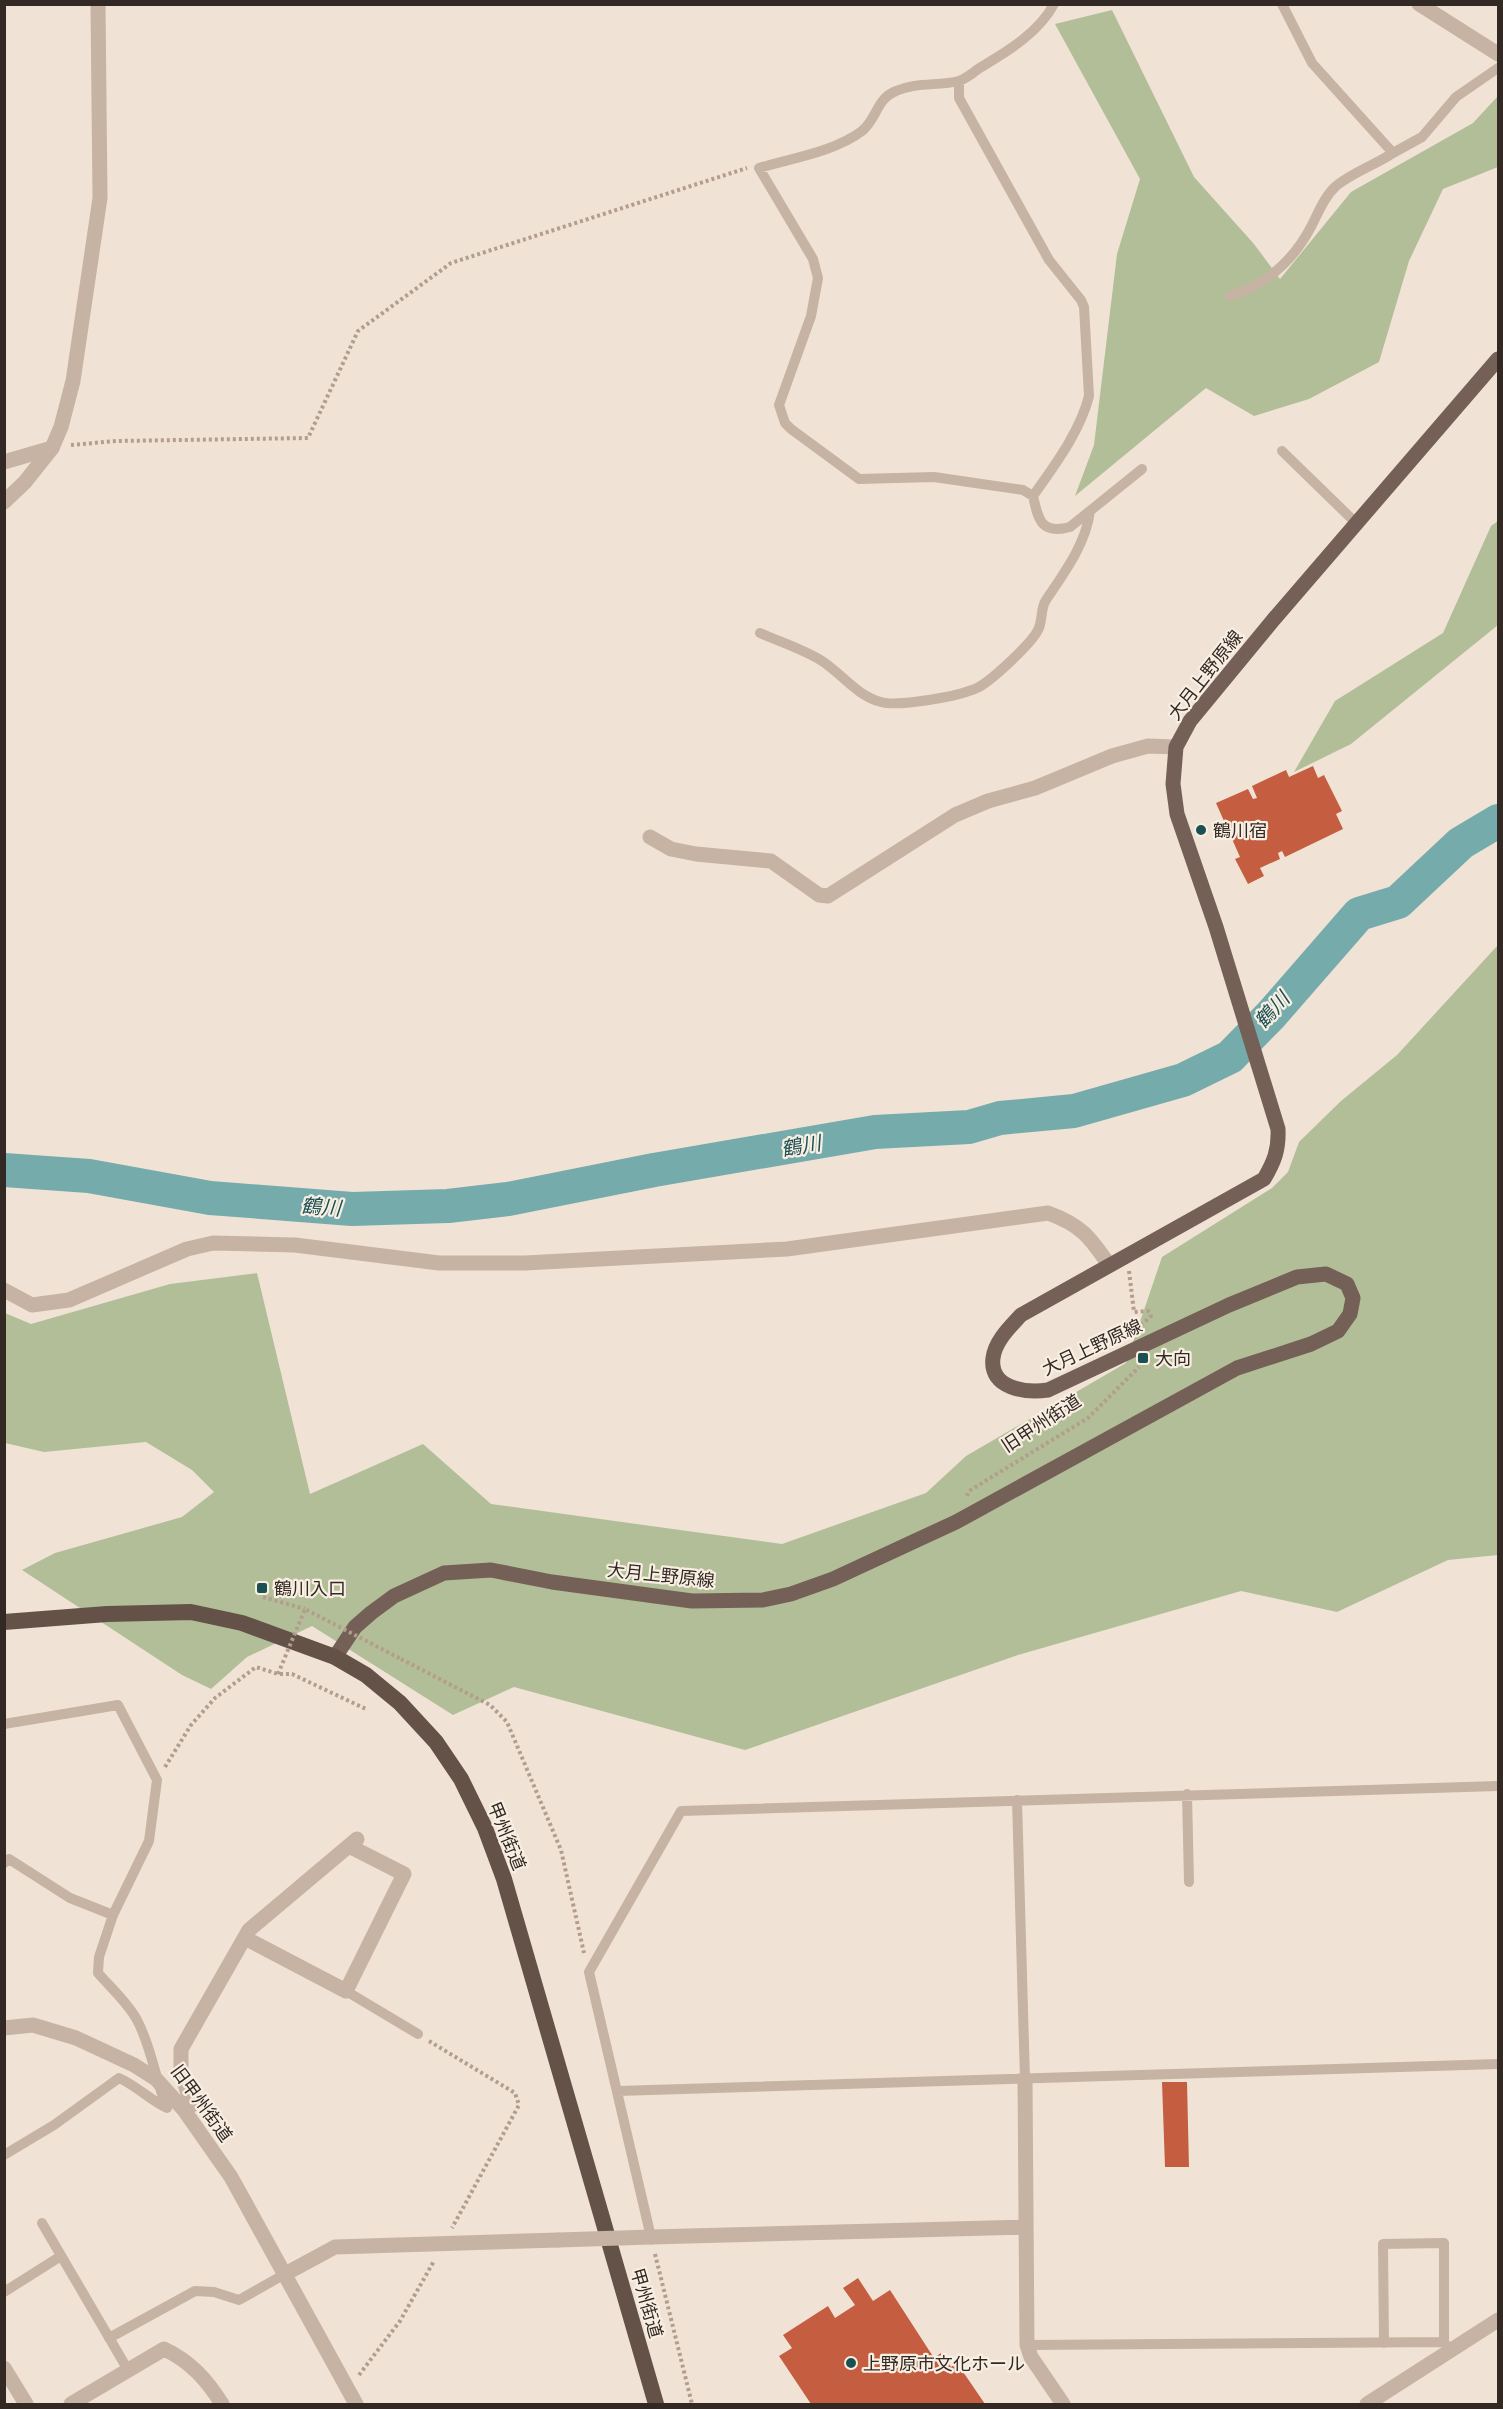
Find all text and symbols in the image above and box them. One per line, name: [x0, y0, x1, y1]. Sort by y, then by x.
street label: 大月上野原線: [1163, 626, 1247, 724]
place label: 鶴川宿: [1213, 820, 1267, 841]
marker: 鶴川宿: [1194, 823, 1208, 837]
water label: 鶴川: [1250, 986, 1296, 1033]
water label: 鶴川: [779, 1130, 825, 1161]
water label: 鶴川: [300, 1194, 344, 1221]
street label: 大月上野原線: [1039, 1315, 1145, 1379]
place label: 大向: [1155, 1348, 1191, 1369]
marker: 大向: [1136, 1351, 1150, 1365]
street label: 旧甲州街道: [998, 1390, 1084, 1456]
street label: 大月上野原線: [606, 1559, 716, 1591]
place label: 鶴川入口: [274, 1578, 346, 1599]
marker: 鶴川入口: [255, 1581, 269, 1595]
street label: 甲州街道: [484, 1799, 530, 1873]
street label: 旧甲州街道: [167, 2060, 237, 2146]
street label: 甲州街道: [627, 2266, 667, 2340]
place label: 上野原市文化ホール: [863, 2353, 1025, 2374]
marker: 上野原市文化ホール: [844, 2356, 858, 2370]

